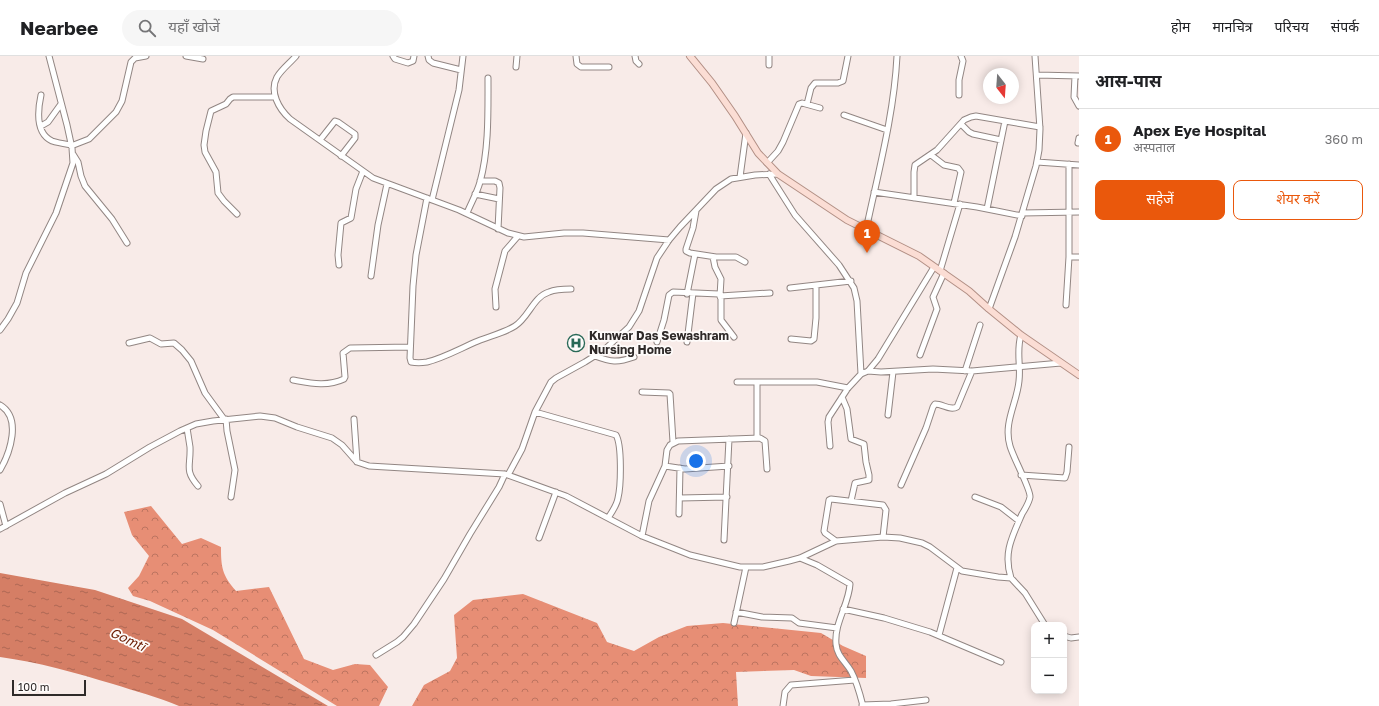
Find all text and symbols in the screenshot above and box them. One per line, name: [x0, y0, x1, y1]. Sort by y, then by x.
search box: [122, 10, 402, 46]
text: Nearbee: [20, 16, 98, 39]
icon: search: [136, 17, 158, 39]
text: यहाँ खोजें: [168, 17, 220, 35]
text: होम: [1171, 18, 1190, 35]
text: मानचित्र: [1212, 18, 1253, 35]
text: परिचय: [1275, 18, 1309, 35]
text: संपर्क: [1331, 18, 1359, 35]
north arrow: [983, 68, 1019, 104]
text: आस-पास: [1095, 70, 1162, 91]
text: Apex Eye Hospital: [1133, 121, 1266, 139]
text: 1: [1105, 131, 1111, 147]
text: 360 m: [1325, 131, 1363, 147]
text: अस्पताल: [1133, 139, 1175, 155]
button: सहेजें: [1095, 180, 1225, 220]
button: शेयर करें: [1233, 180, 1363, 220]
pin: 1: [854, 220, 880, 253]
place label: Kunwar Das Sewashram Nursing Home: [589, 328, 729, 357]
hospital icon: Kunwar Das Sewashram Nursing Home: [566, 333, 586, 353]
your location: [686, 451, 706, 471]
map controls: [1031, 622, 1067, 694]
button: +: [1031, 622, 1067, 658]
water label: Gomtī: [108, 624, 150, 655]
button: −: [1031, 658, 1067, 694]
scale bar: [12, 678, 86, 697]
text: 100 m: [18, 680, 49, 693]

